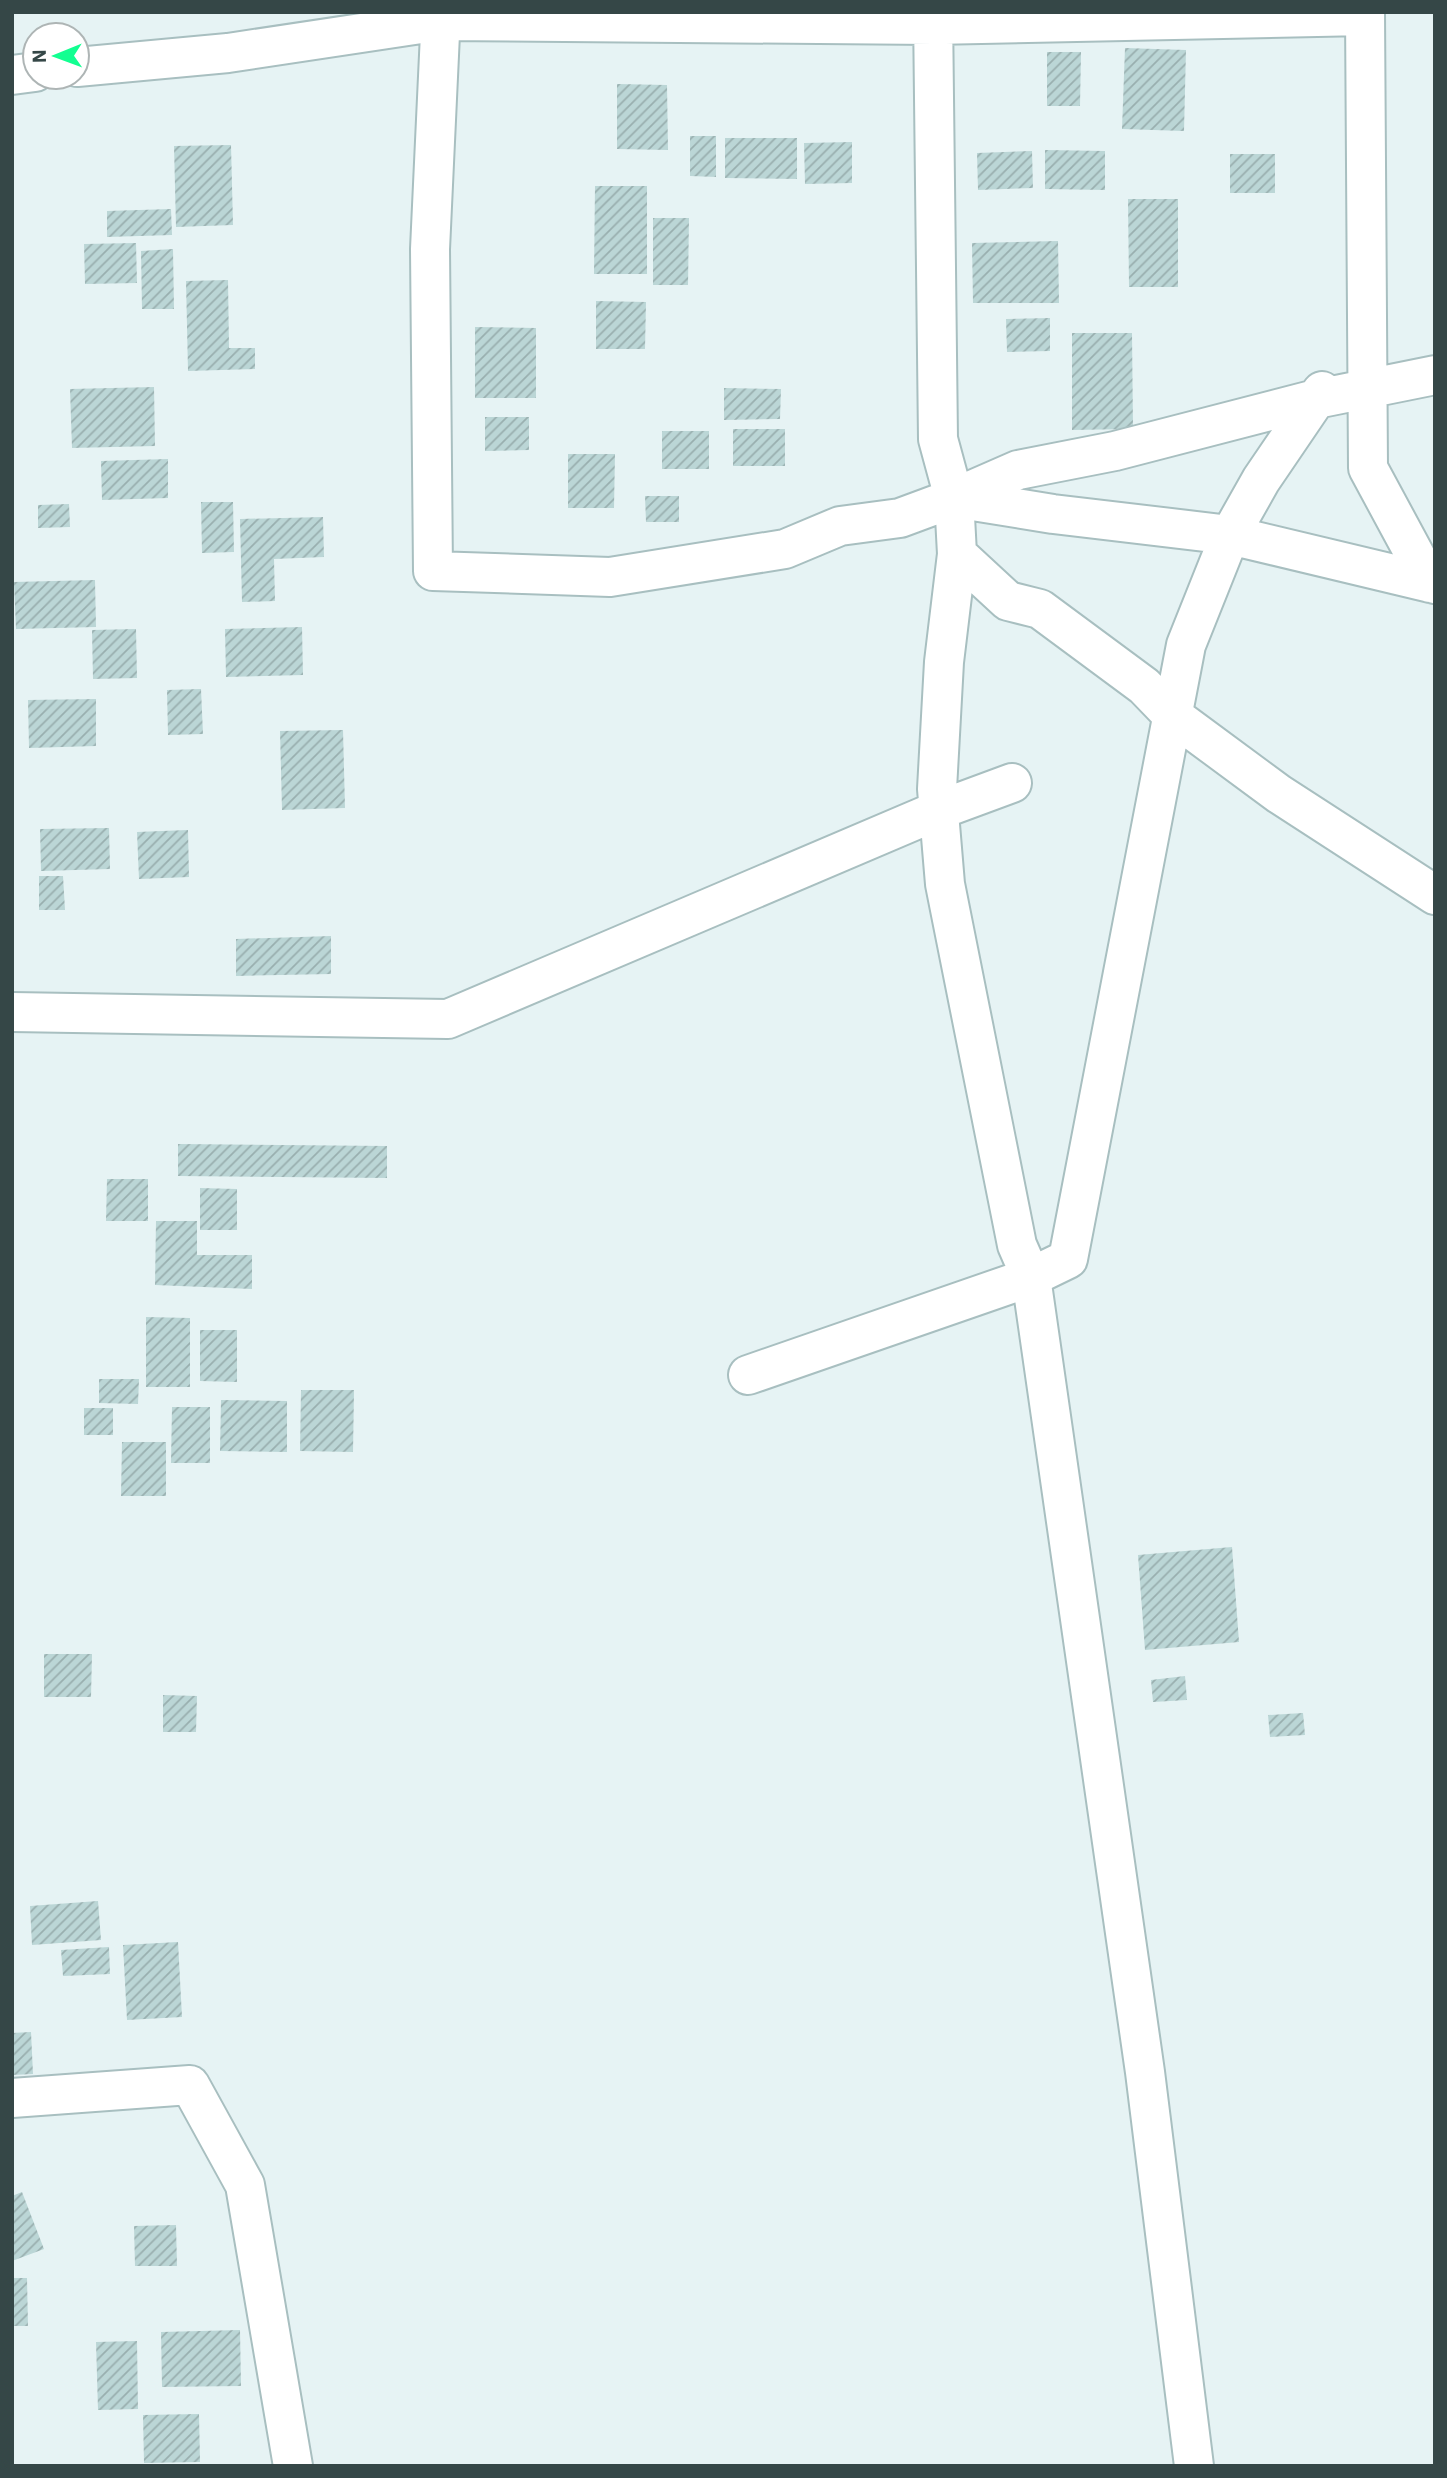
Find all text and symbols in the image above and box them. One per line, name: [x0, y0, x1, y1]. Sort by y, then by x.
north arrow: [21, 21, 91, 91]
text: N: [27, 49, 51, 63]

